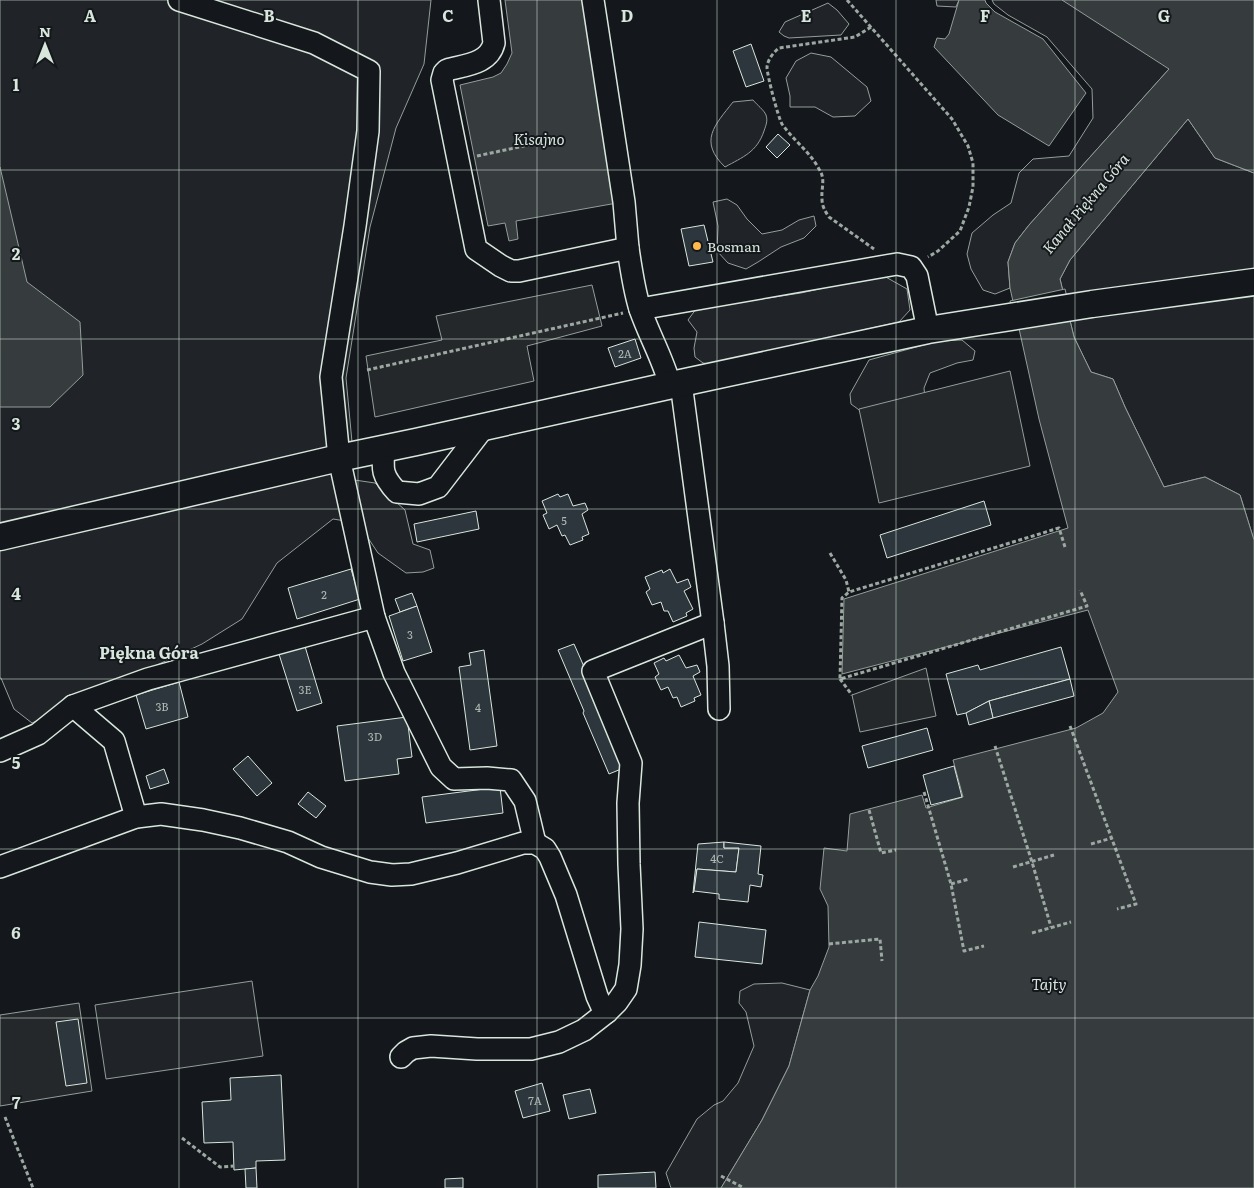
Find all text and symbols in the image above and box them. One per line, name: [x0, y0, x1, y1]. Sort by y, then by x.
text: A: [84, 3, 96, 27]
text: B: [263, 3, 275, 27]
text: C: [442, 3, 454, 27]
text: D: [621, 3, 633, 27]
text: E: [801, 3, 812, 27]
text: F: [980, 3, 990, 27]
text: G: [1158, 3, 1170, 27]
north arrow: [20, 20, 70, 70]
text: N: [39, 21, 51, 41]
text: 1: [13, 72, 20, 96]
water label: Kisajno: [513, 127, 565, 150]
water label: Kanał Piękna Góra: [1036, 148, 1134, 258]
place label: Bosman: [707, 236, 761, 256]
marker: Bosman: [691, 240, 703, 252]
text: 2: [12, 241, 21, 265]
house number: 2A: [618, 345, 632, 361]
text: 3: [12, 411, 21, 435]
house number: 5: [561, 512, 567, 528]
text: 4: [11, 581, 21, 605]
house number: 2: [321, 586, 327, 602]
house number: 3: [407, 626, 413, 642]
district label: Piękna Góra: [99, 640, 199, 664]
house number: 3E: [299, 681, 311, 697]
house number: 3B: [155, 698, 169, 714]
house number: 4: [475, 699, 481, 715]
house number: 3D: [368, 728, 382, 744]
text: 5: [12, 750, 21, 774]
house number: 4C: [710, 850, 724, 866]
text: 6: [11, 920, 21, 944]
water label: Tajty: [1031, 972, 1067, 995]
text: 7: [12, 1090, 21, 1114]
house number: 7A: [528, 1092, 542, 1108]

